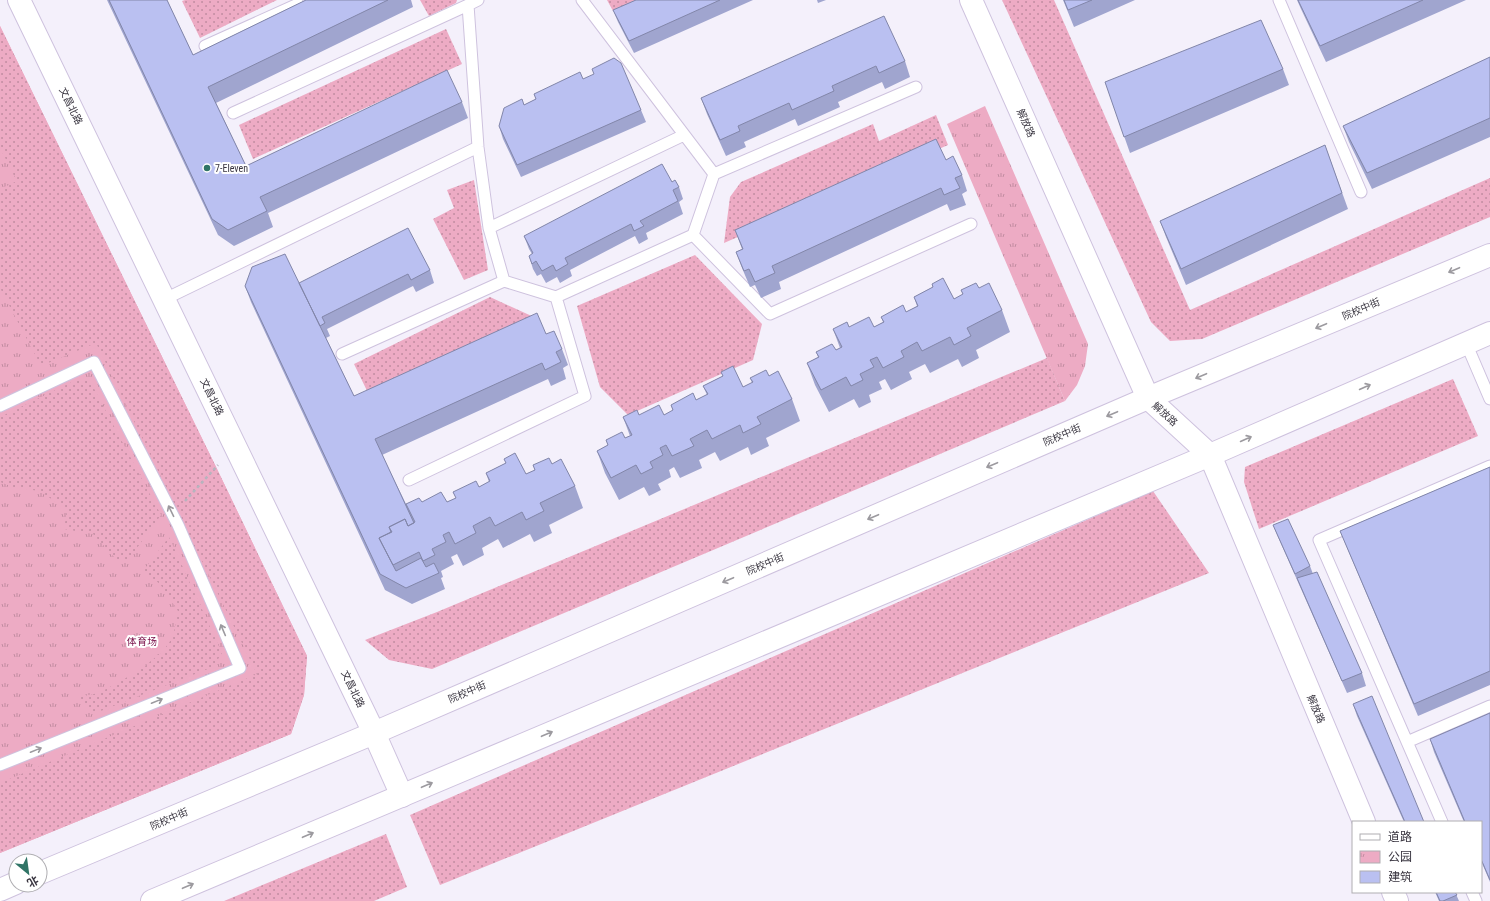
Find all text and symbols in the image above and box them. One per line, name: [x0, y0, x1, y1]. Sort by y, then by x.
street label: 文昌北路: [57, 86, 85, 126]
street label: 解放路: [1015, 107, 1037, 139]
marker: 7-Eleven: [202, 163, 212, 173]
place label: 7-Eleven: [215, 163, 248, 174]
one-way arrow: [1448, 267, 1460, 274]
street label: 院校中街: [1340, 296, 1382, 322]
one-way arrow: [1316, 322, 1328, 330]
one-way arrow: [1196, 372, 1208, 380]
street label: 文昌北路: [198, 377, 226, 417]
one-way arrow: [1358, 383, 1370, 390]
street label: 解放路: [1150, 400, 1180, 428]
one-way arrow: [1106, 410, 1118, 418]
street label: 院校中街: [1041, 422, 1083, 448]
one-way arrow: [1239, 435, 1251, 442]
one-way arrow: [987, 462, 999, 469]
one-way arrow: [167, 506, 174, 518]
one-way arrow: [868, 514, 880, 521]
street label: 院校中街: [744, 551, 786, 577]
one-way arrow: [723, 576, 735, 584]
one-way arrow: [219, 625, 227, 637]
park label: 体育场: [127, 636, 157, 647]
street label: 文昌北路: [339, 669, 367, 709]
street label: 院校中街: [446, 679, 488, 705]
street label: 解放路: [1305, 693, 1327, 725]
one-way arrow: [150, 697, 162, 705]
one-way arrow: [541, 730, 553, 738]
one-way arrow: [30, 746, 42, 754]
one-way arrow: [421, 781, 433, 788]
street label: 院校中街: [148, 806, 190, 832]
legend: [1352, 821, 1482, 893]
text: 道路: [1388, 830, 1412, 844]
one-way arrow: [301, 831, 313, 839]
text: 公园: [1388, 850, 1412, 864]
north arrow: [8, 853, 48, 893]
text: 建筑: [1388, 870, 1412, 884]
text: 北: [25, 873, 41, 890]
one-way arrow: [181, 882, 193, 889]

